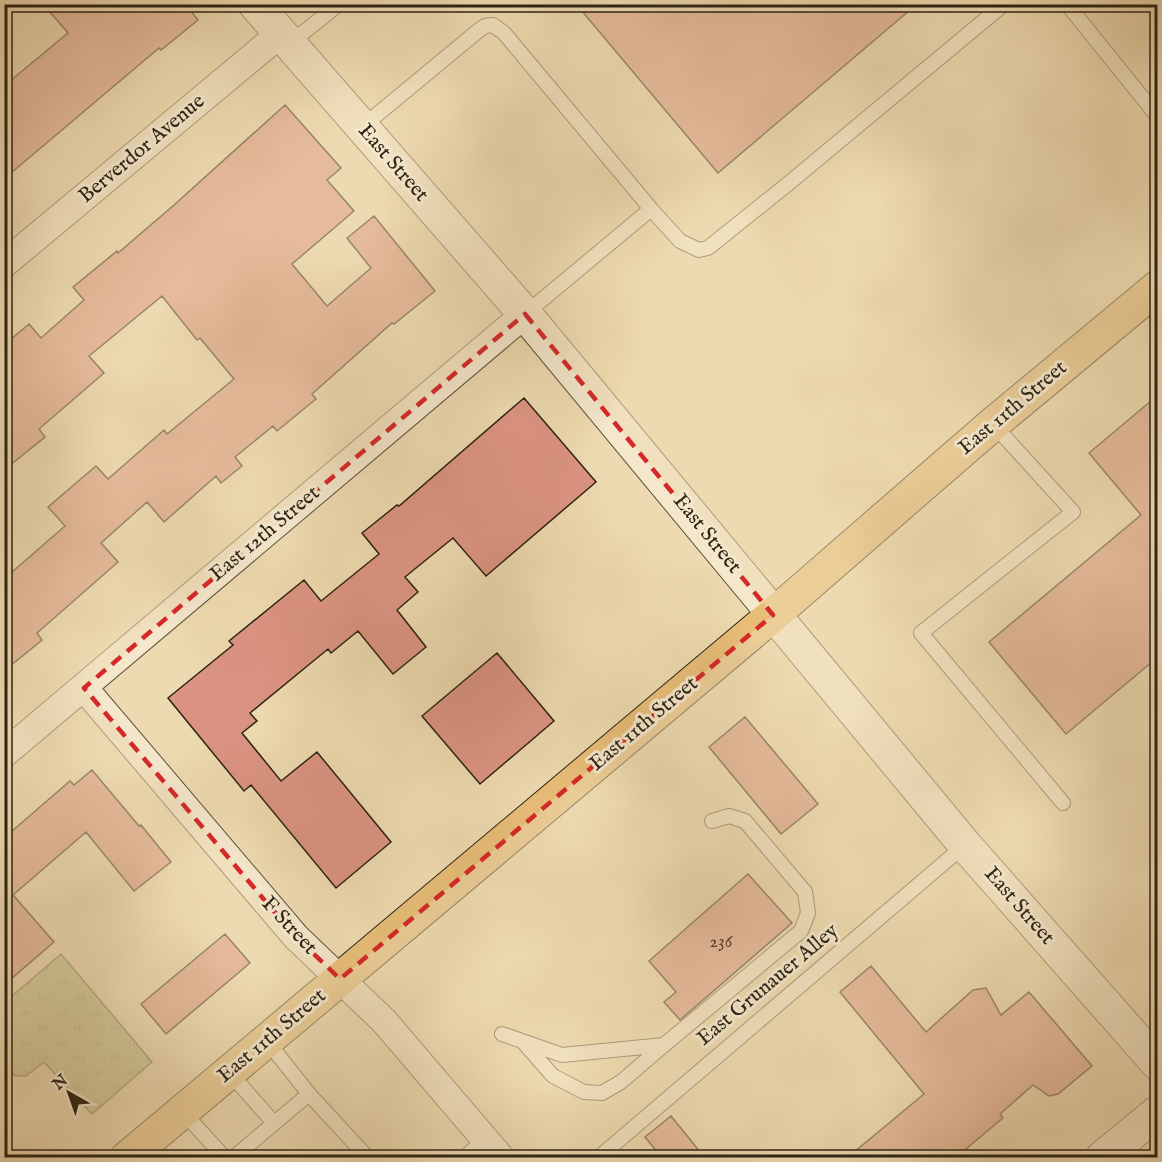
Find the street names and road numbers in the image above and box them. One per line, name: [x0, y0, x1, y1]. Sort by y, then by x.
street label: Berverdor Avenue: [73, 88, 211, 210]
street label: East Street: [352, 118, 434, 208]
street label: East 11th Street: [953, 355, 1073, 461]
street label: East 12th Street: [204, 480, 326, 588]
street label: East Street: [667, 489, 747, 579]
street label: East 11th Street: [584, 671, 704, 777]
street label: East Street: [978, 861, 1060, 951]
street label: F Street: [255, 891, 323, 961]
street label: East Grunauer Alley: [692, 917, 845, 1052]
street label: East 11th Street: [212, 983, 332, 1089]

